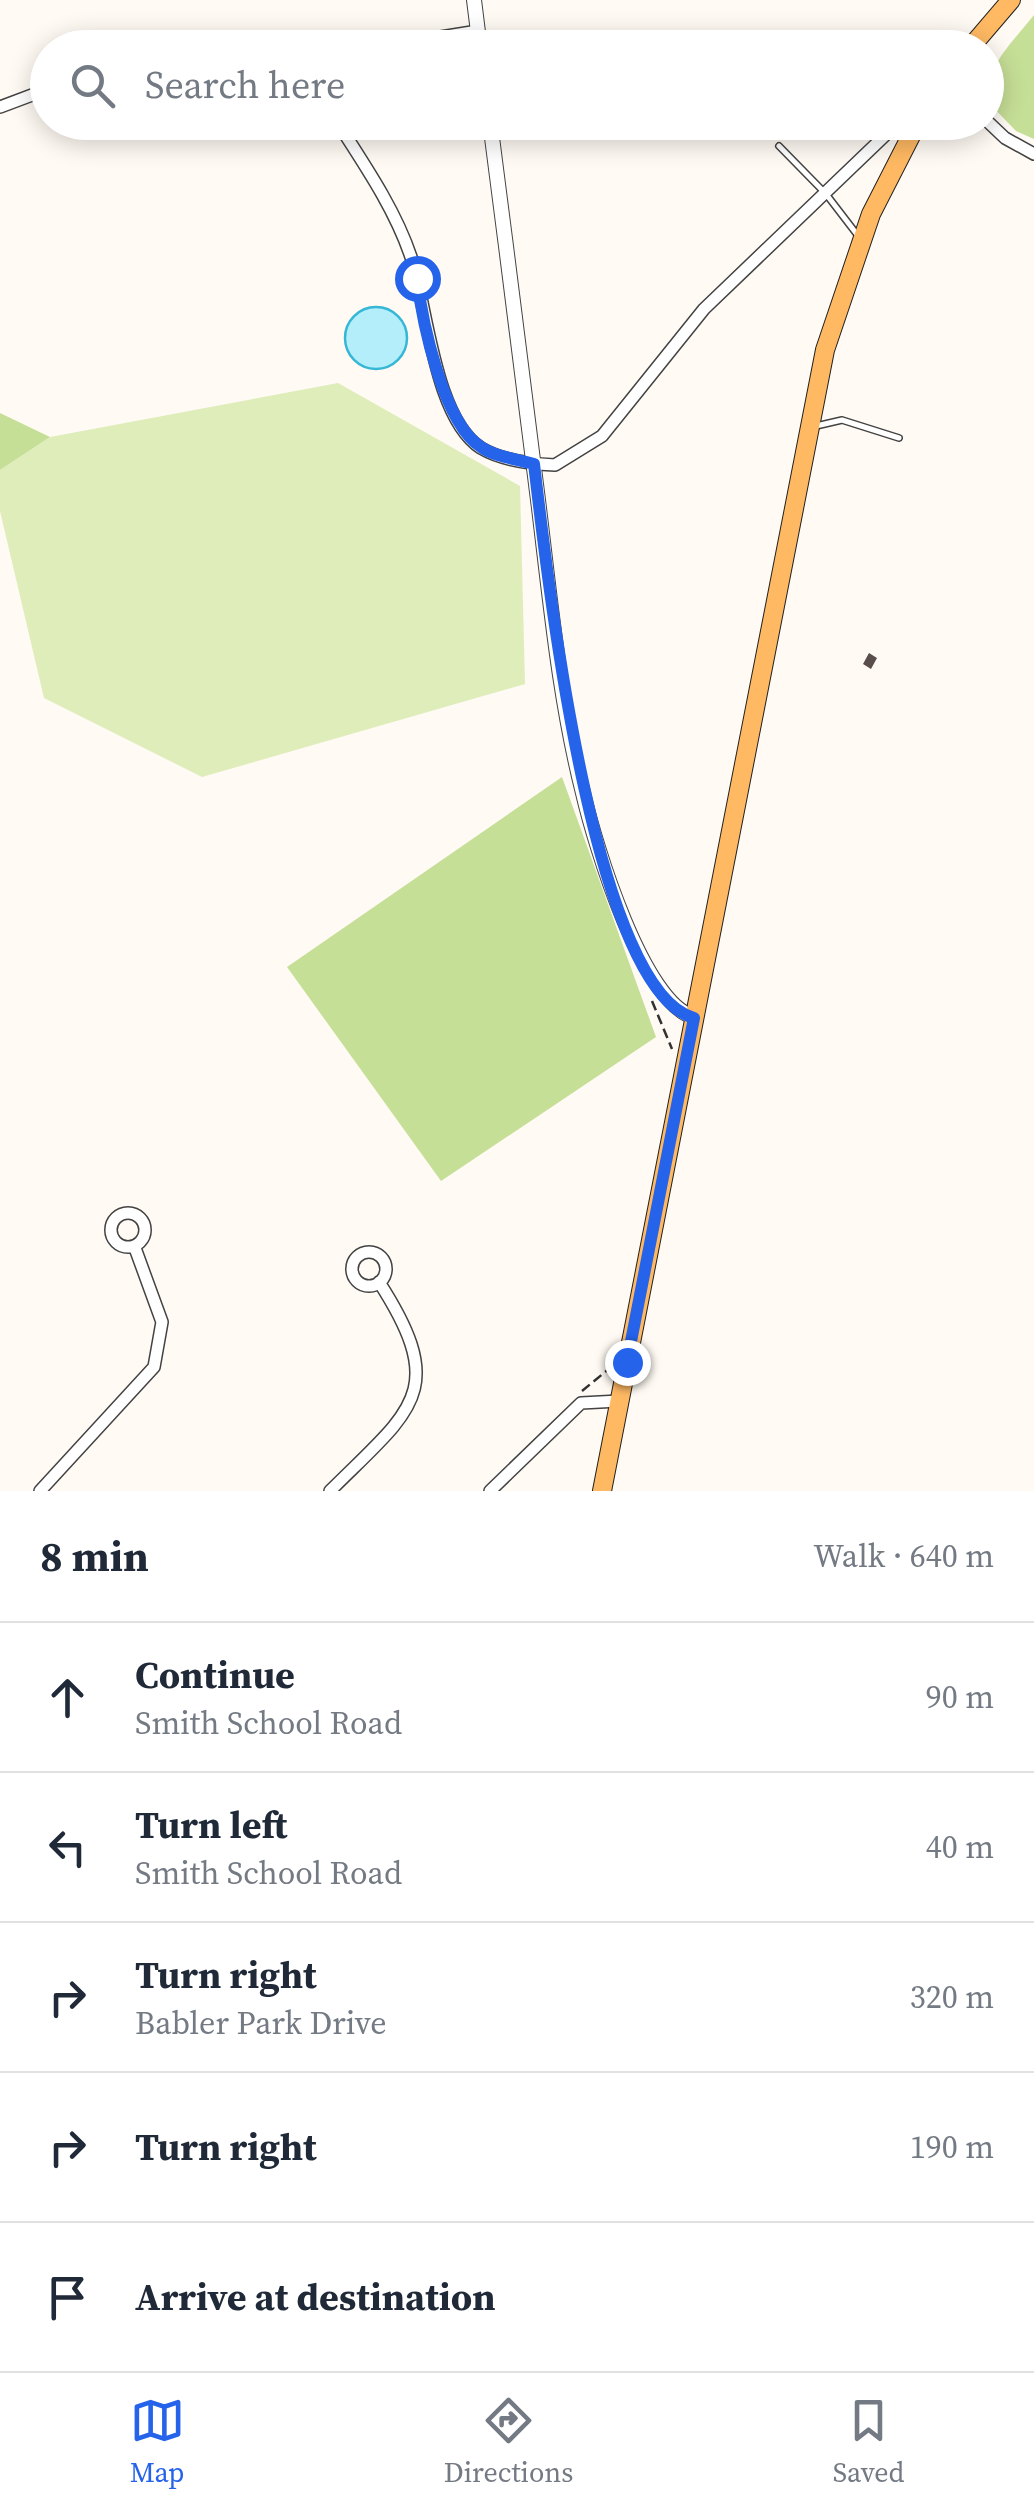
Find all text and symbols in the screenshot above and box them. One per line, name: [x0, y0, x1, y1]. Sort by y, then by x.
search box: [30, 30, 1004, 140]
icon: search: [65, 58, 120, 113]
text: Search here: [145, 59, 345, 111]
route start: [395, 256, 441, 302]
route end: [605, 1340, 651, 1386]
text: 8 min: [40, 1527, 149, 1585]
text: Walk · 640 m: [813, 1534, 994, 1578]
text: Continue: [135, 1649, 295, 1701]
icon: ahead: [40, 1670, 95, 1725]
text: 90 m: [926, 1675, 994, 1719]
text: Smith School Road: [135, 1701, 402, 1745]
text: Turn left: [135, 1799, 287, 1851]
icon: left: [40, 1820, 95, 1875]
text: 40 m: [926, 1825, 994, 1869]
text: Smith School Road: [135, 1851, 402, 1895]
text: Turn right: [135, 1949, 317, 2001]
icon: right: [40, 1970, 95, 2025]
text: 320 m: [910, 1975, 994, 2019]
text: Babler Park Drive: [135, 2001, 387, 2045]
icon: right: [40, 2120, 95, 2175]
text: Turn right: [135, 2121, 317, 2173]
text: 190 m: [910, 2125, 994, 2169]
icon: arrive: [40, 2270, 95, 2325]
text: Arrive at destination: [135, 2271, 496, 2323]
tab: Map: [130, 2393, 185, 2491]
tab: Directions: [444, 2393, 573, 2491]
tab: Saved: [833, 2393, 904, 2491]

